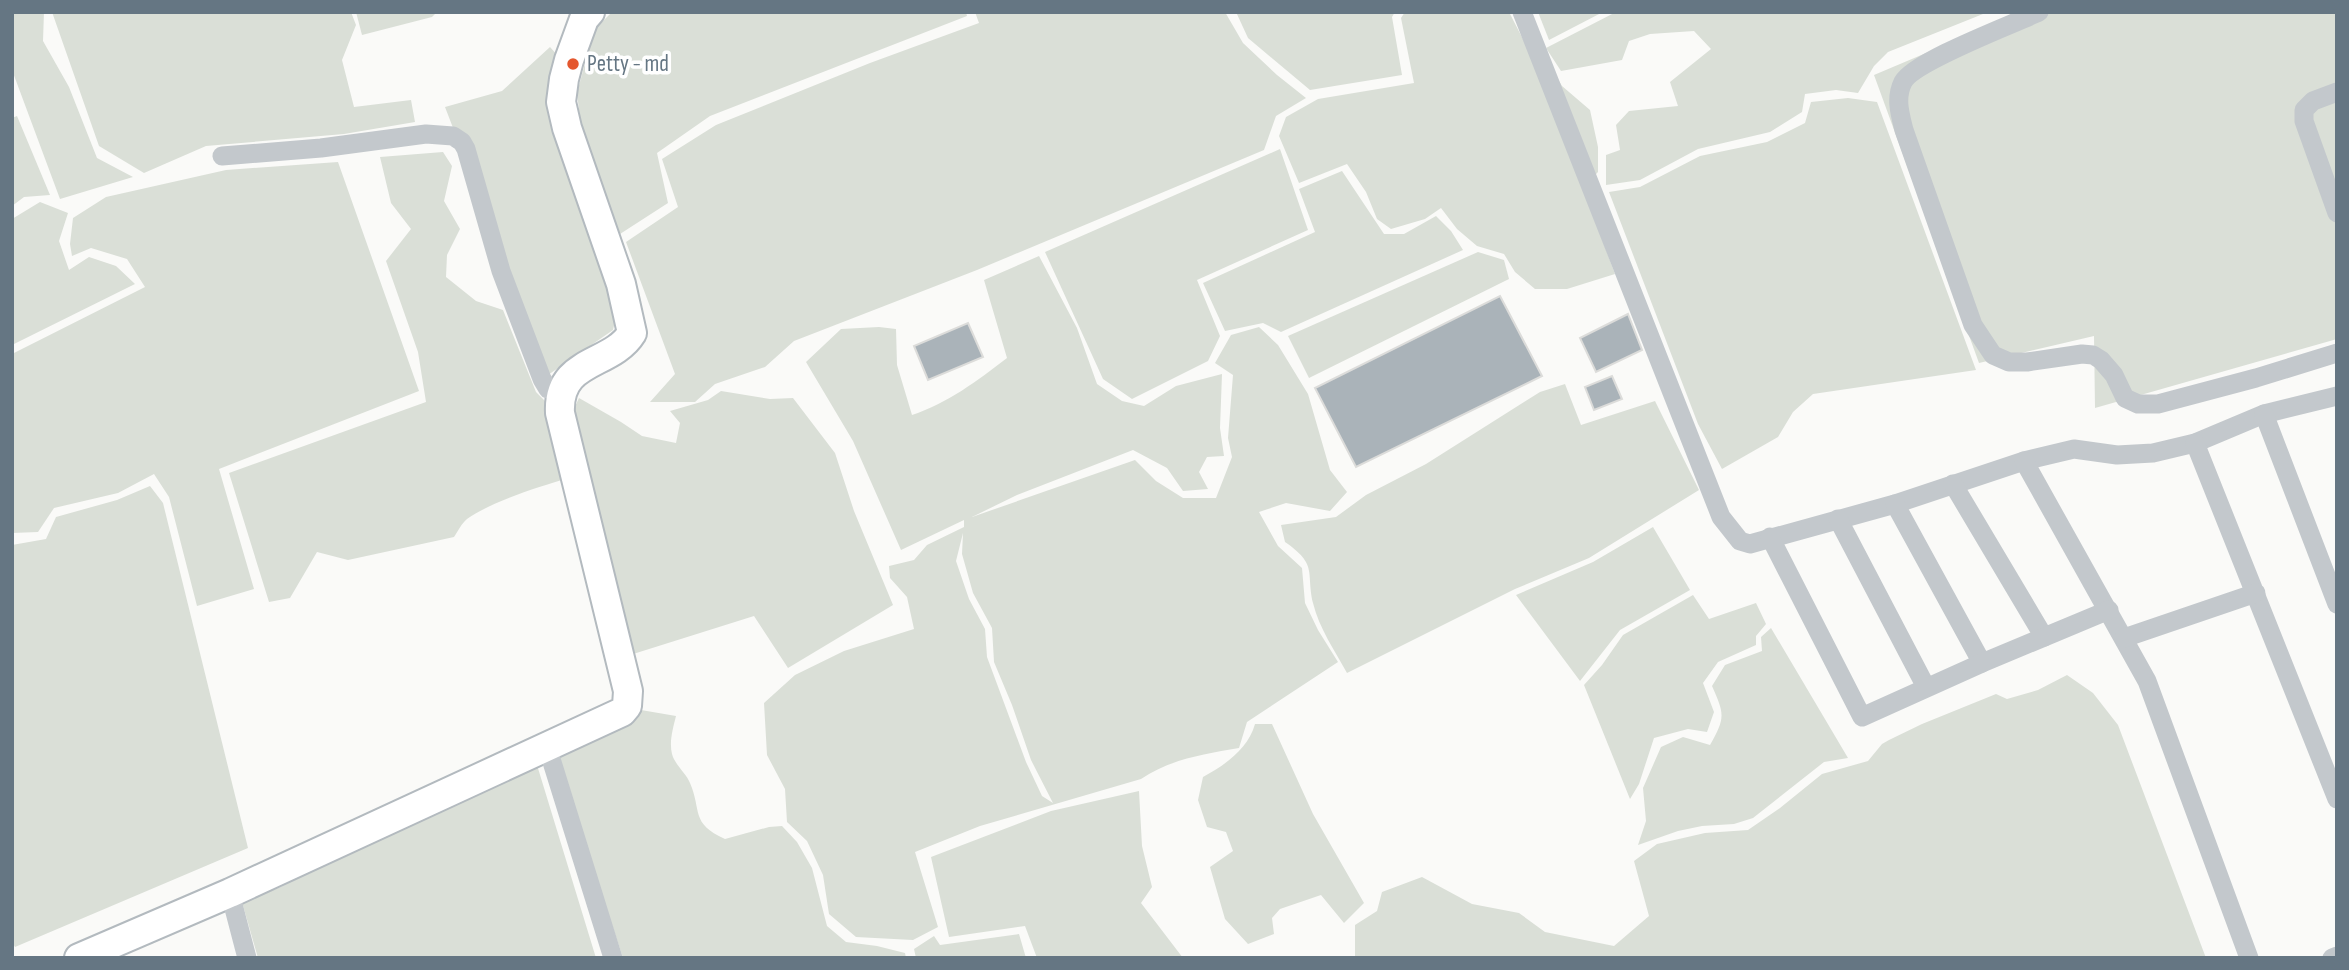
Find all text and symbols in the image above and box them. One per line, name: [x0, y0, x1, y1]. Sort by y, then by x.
place label: Petty - md: [587, 50, 669, 78]
marker: Petty - md: [565, 56, 581, 72]

